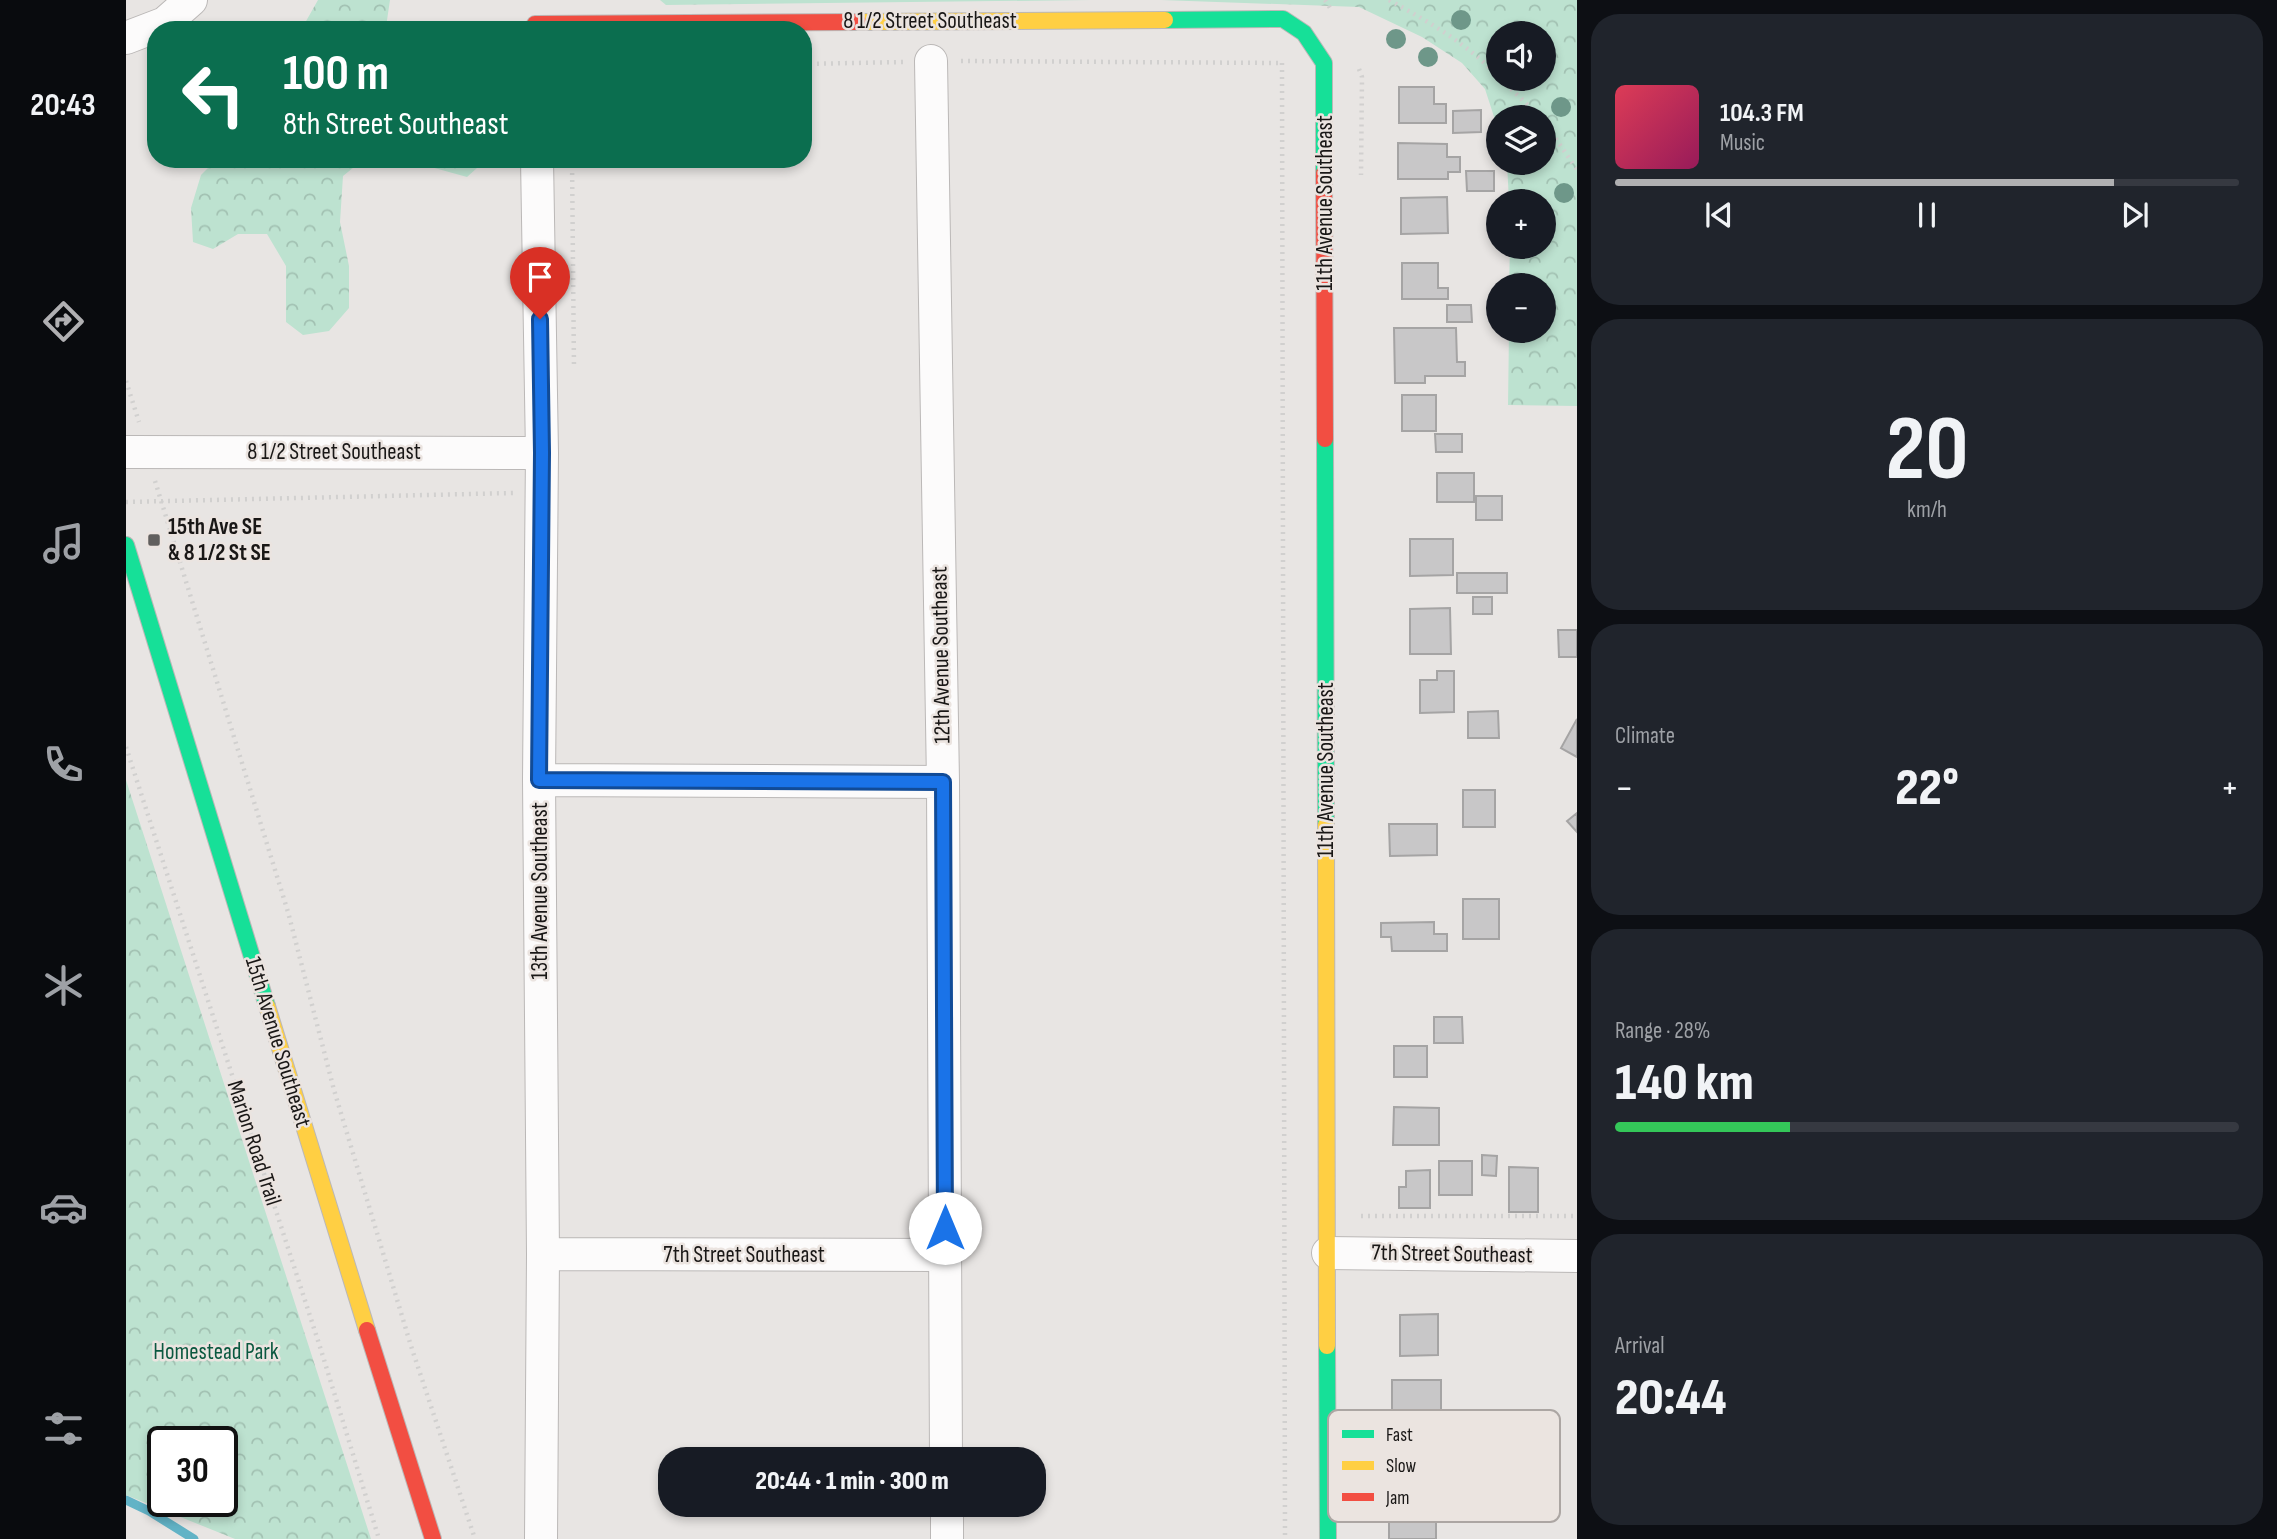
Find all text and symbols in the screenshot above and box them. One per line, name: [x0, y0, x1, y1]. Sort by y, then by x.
street label: 8 1/2 Street Southeast: [843, 7, 1017, 35]
map controls: [1486, 21, 1556, 343]
button: sound: [1486, 21, 1556, 91]
text: 100 m: [283, 45, 389, 104]
icon: left: [168, 49, 259, 140]
text: 20:43: [30, 86, 96, 125]
text: 104.3 FM: [1720, 98, 1804, 129]
text: 8th Street Southeast: [283, 105, 508, 144]
button: layers: [1486, 105, 1556, 175]
street label: 11th Avenue Southeast: [1311, 115, 1339, 291]
text: Music: [1720, 129, 1765, 157]
button: +: [1486, 189, 1556, 259]
icon: previous: [1700, 196, 1738, 234]
icon: pause: [1908, 196, 1946, 234]
icon: next: [2116, 196, 2154, 234]
pin: [510, 247, 570, 319]
icon: arrive: [521, 258, 559, 296]
button: −: [1486, 273, 1556, 343]
icon: directions: [39, 297, 88, 346]
text: 20: [1885, 396, 1969, 505]
street label: 8 1/2 Street Southeast: [247, 438, 421, 466]
text: km/h: [1907, 496, 1947, 524]
place label: 15th Ave SE & 8 1/2 St SE: [168, 513, 271, 567]
icon: music: [39, 519, 88, 568]
marker: 15th Ave SE & 8 1/2 St SE: [146, 532, 162, 548]
street label: 12th Avenue Southeast: [925, 566, 957, 744]
street label: 11th Avenue Southeast: [1312, 682, 1340, 858]
text: Climate: [1615, 722, 1675, 750]
icon: phone: [39, 740, 88, 789]
text: 22°: [1895, 757, 1959, 820]
text: −: [1615, 766, 1634, 811]
text: +: [2220, 766, 2239, 811]
street label: 13th Avenue Southeast: [526, 802, 554, 980]
street label: 15th Avenue Southeast: [239, 953, 317, 1131]
icon: climate: [39, 961, 88, 1010]
text: Range · 28%: [1615, 1017, 1710, 1045]
text: 140 km: [1615, 1052, 1754, 1115]
street label: Marion Road Trail: [221, 1077, 287, 1209]
icon: car: [39, 1183, 88, 1232]
position arrow: [908, 1191, 982, 1265]
street label: 7th Street Southeast: [1371, 1239, 1533, 1269]
street label: 7th Street Southeast: [663, 1241, 825, 1269]
text: Arrival: [1615, 1332, 1664, 1360]
park label: Homestead Park: [153, 1338, 279, 1366]
text: 20:44: [1615, 1367, 1726, 1430]
icon: filters: [39, 1404, 88, 1453]
legend: [1328, 1410, 1560, 1522]
text: Fast: [1386, 1424, 1413, 1447]
speed limit sign: 30: [147, 1426, 238, 1517]
text: Slow: [1386, 1455, 1416, 1478]
text: 20:44 · 1 min · 300 m: [755, 1466, 949, 1497]
text: Jam: [1385, 1487, 1409, 1510]

